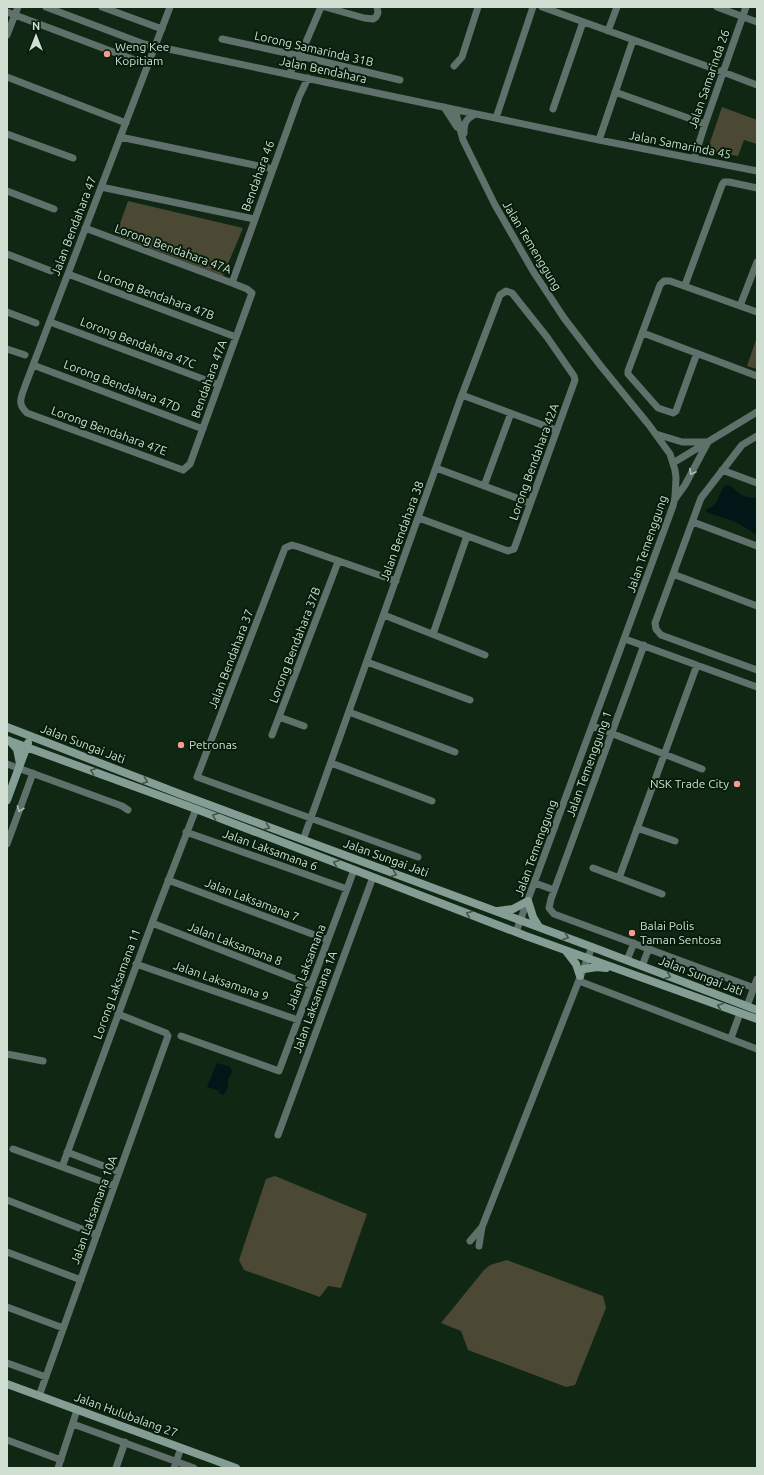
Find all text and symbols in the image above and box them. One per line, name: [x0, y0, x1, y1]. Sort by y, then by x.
north arrow: [16, 16, 56, 56]
text: N: [32, 20, 40, 32]
street label: Jalan Samarinda 26: [685, 27, 732, 130]
street label: Lorong Samarinda 31B: [253, 29, 375, 69]
place label: Weng Kee Kopitiam: [115, 40, 169, 67]
marker: Weng Kee Kopitiam: [102, 49, 112, 59]
street label: Jalan Bendahara: [278, 54, 368, 85]
street label: Jalan Samarinda 45: [628, 128, 732, 161]
street label: Bendahara 46: [239, 138, 276, 213]
street label: Jalan Bendahara 47: [49, 174, 98, 277]
street label: Jalan Temenggung: [501, 199, 564, 293]
street label: Lorong Bendahara 47A: [113, 221, 234, 276]
street label: Lorong Bendahara 47B: [96, 267, 216, 322]
street label: Lorong Bendahara 47C: [79, 314, 198, 371]
street label: Bendahara 47A: [188, 338, 229, 420]
street label: Lorong Bendahara 47D: [62, 357, 182, 414]
street label: Lorong Bendahara 42A: [506, 401, 561, 522]
street label: Lorong Bendahara 47E: [50, 404, 169, 458]
one-way arrow: [689, 468, 696, 475]
street label: Jalan Bendahara 38: [377, 479, 426, 583]
street label: Jalan Temenggung: [624, 494, 669, 594]
street label: Lorong Bendahara 37B: [266, 585, 323, 705]
street label: Jalan Bendahara 37: [206, 607, 255, 710]
street label: Jalan Temenggung 1: [563, 709, 614, 818]
street label: Jalan Sungai Jati: [39, 721, 127, 766]
place label: Petronas: [189, 738, 237, 751]
marker: Petronas: [176, 740, 186, 750]
one-way arrow: [90, 768, 97, 776]
one-way arrow: [142, 776, 149, 784]
place label: NSK Trade City: [650, 777, 729, 790]
marker: NSK Trade City: [732, 779, 742, 789]
street label: Jalan Temenggung: [512, 798, 559, 898]
one-way arrow: [16, 805, 25, 812]
one-way arrow: [211, 813, 218, 821]
one-way arrow: [263, 822, 270, 830]
street label: Jalan Laksamana 6: [221, 826, 319, 873]
street label: Jalan Sungai Jati: [342, 836, 430, 879]
one-way arrow: [333, 860, 340, 868]
one-way arrow: [390, 869, 397, 878]
street label: Jalan Laksamana 7: [203, 876, 301, 923]
one-way arrow: [466, 911, 473, 919]
place label: Balai Polis Taman Sentosa: [640, 919, 721, 946]
street label: Jalan Laksamana 8: [186, 920, 284, 968]
street label: Jalan Laksamana: [283, 922, 328, 1011]
street label: Lorong Laksamana 11: [90, 927, 143, 1041]
marker: Balai Polis Taman Sentosa: [627, 928, 637, 938]
one-way arrow: [562, 932, 569, 940]
street label: Jalan Laksamana 1A: [290, 949, 339, 1055]
street label: Jalan Sungai Jati: [657, 953, 745, 998]
street label: Jalan Laksamana 9: [172, 958, 270, 1003]
one-way arrow: [664, 971, 671, 979]
one-way arrow: [717, 1002, 724, 1011]
street label: Jalan Laksamana 10A: [68, 1154, 119, 1266]
street label: Jalan Hulubalang 27: [73, 1390, 180, 1439]

